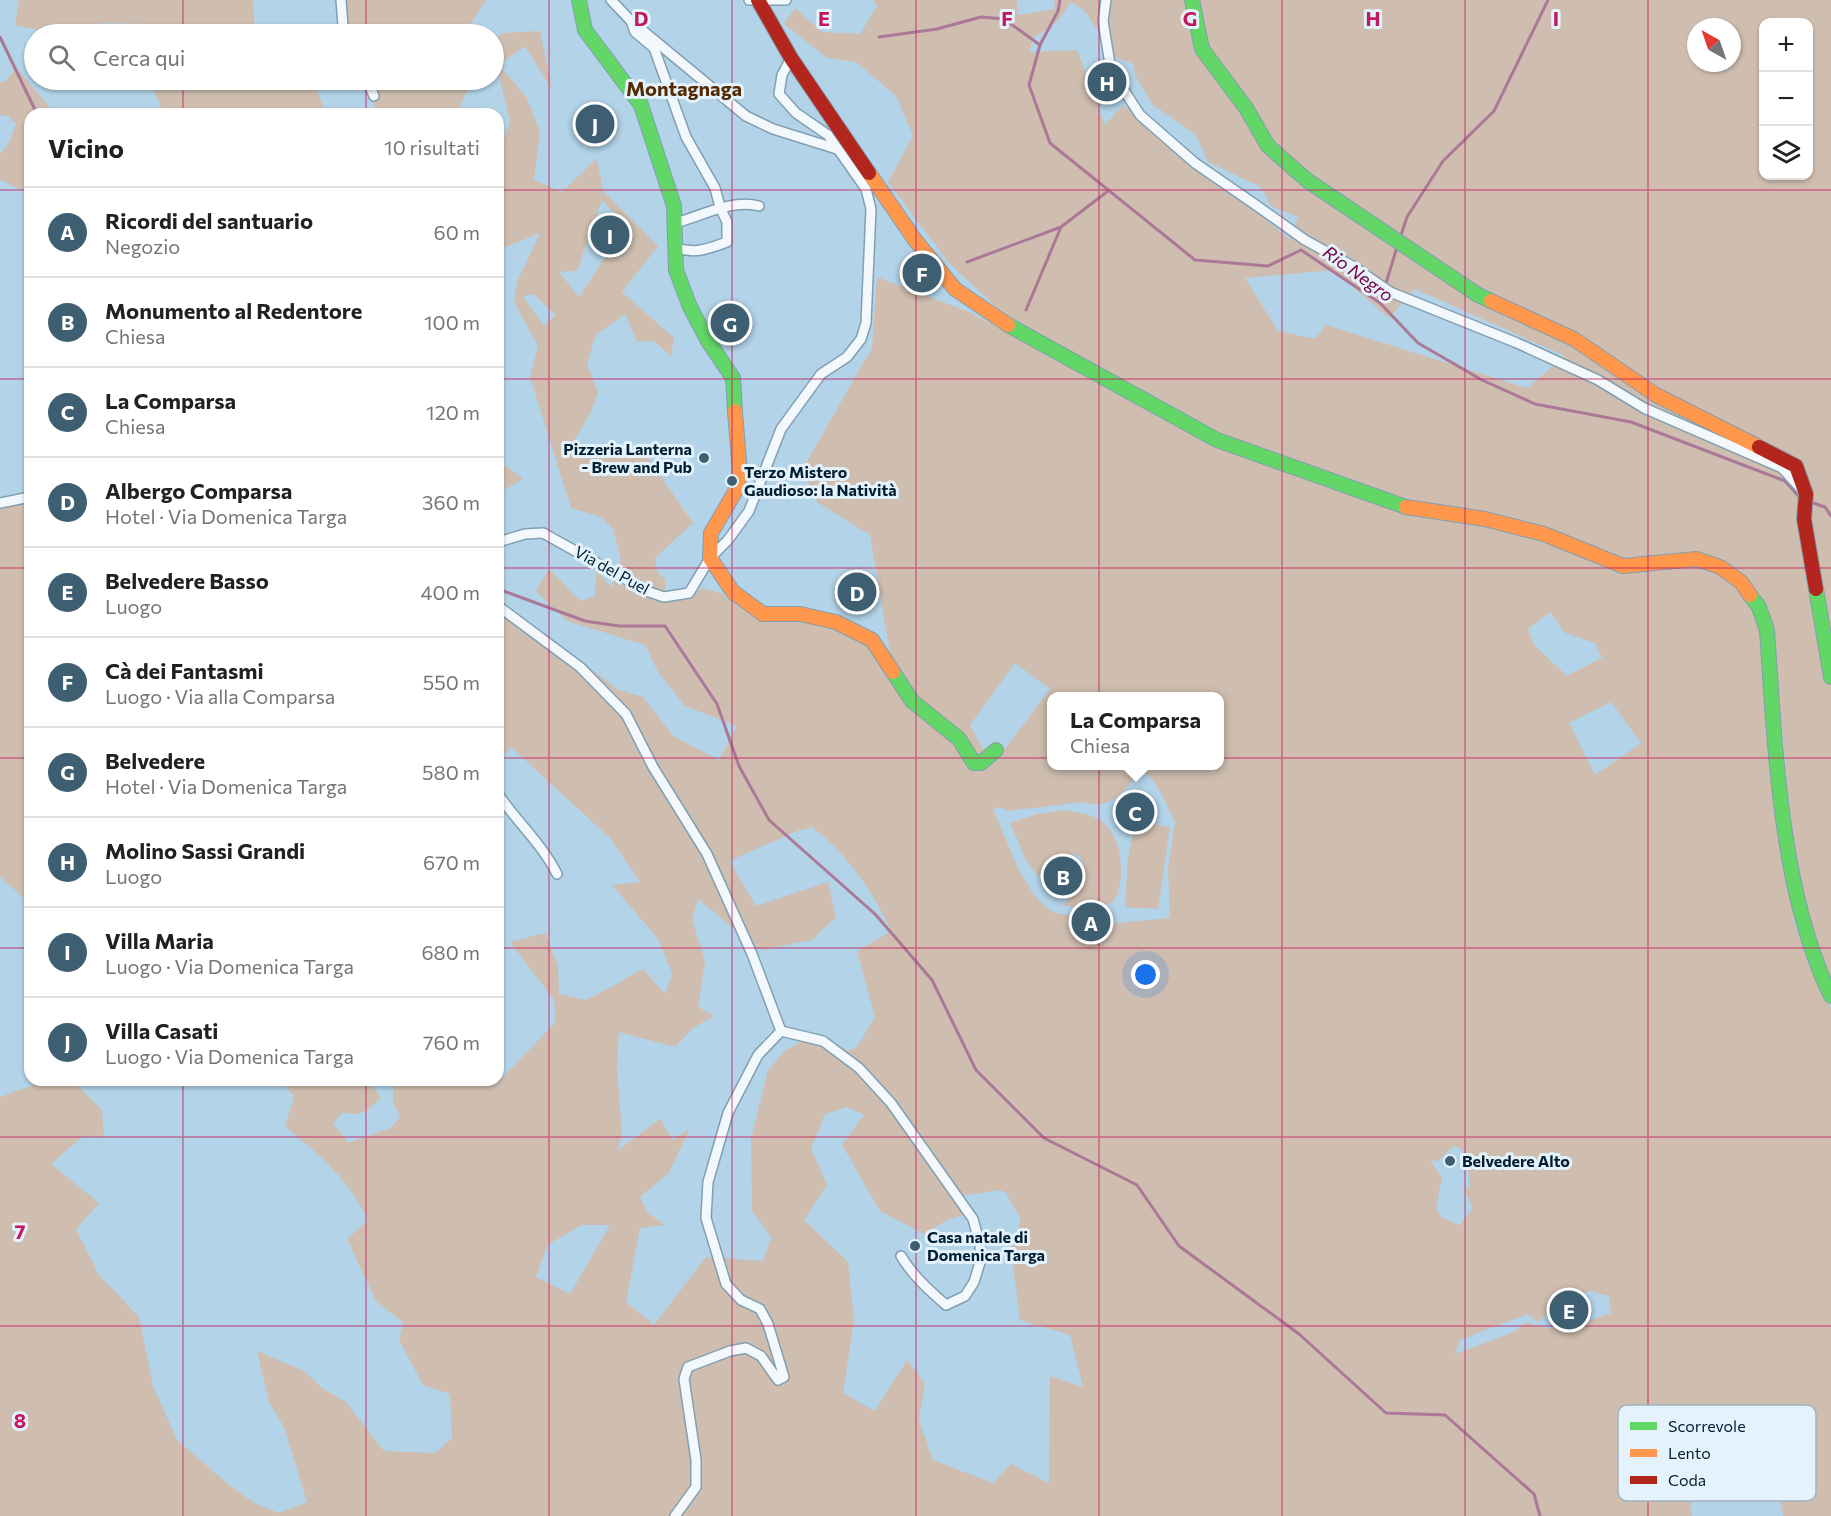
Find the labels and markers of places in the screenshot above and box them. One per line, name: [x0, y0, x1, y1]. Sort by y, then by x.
pin: H: [1088, 60, 1126, 104]
pin: J: [576, 102, 614, 146]
pin: I: [590, 212, 630, 258]
pin: F: [902, 250, 942, 296]
pin: G: [710, 300, 750, 346]
place label: Pizzeria Lanterna - Brew and Pub: [563, 439, 692, 476]
marker: Pizzeria Lanterna - Brew and Pub: [697, 451, 711, 465]
place label: Terzo Mistero Gaudioso: la Natività: [744, 462, 897, 499]
marker: Terzo Mistero Gaudioso: la Natività: [725, 474, 739, 488]
pin: D: [838, 570, 876, 614]
pin: C: [1116, 790, 1154, 834]
pin: B: [1044, 854, 1082, 898]
pin: A: [1072, 900, 1110, 944]
place label: Belvedere Alto: [1462, 1151, 1570, 1170]
marker: Belvedere Alto: [1443, 1154, 1457, 1168]
place label: Casa natale di Domenica Targa: [927, 1227, 1045, 1264]
marker: Casa natale di Domenica Targa: [908, 1239, 922, 1253]
pin: E: [1550, 1288, 1588, 1332]

